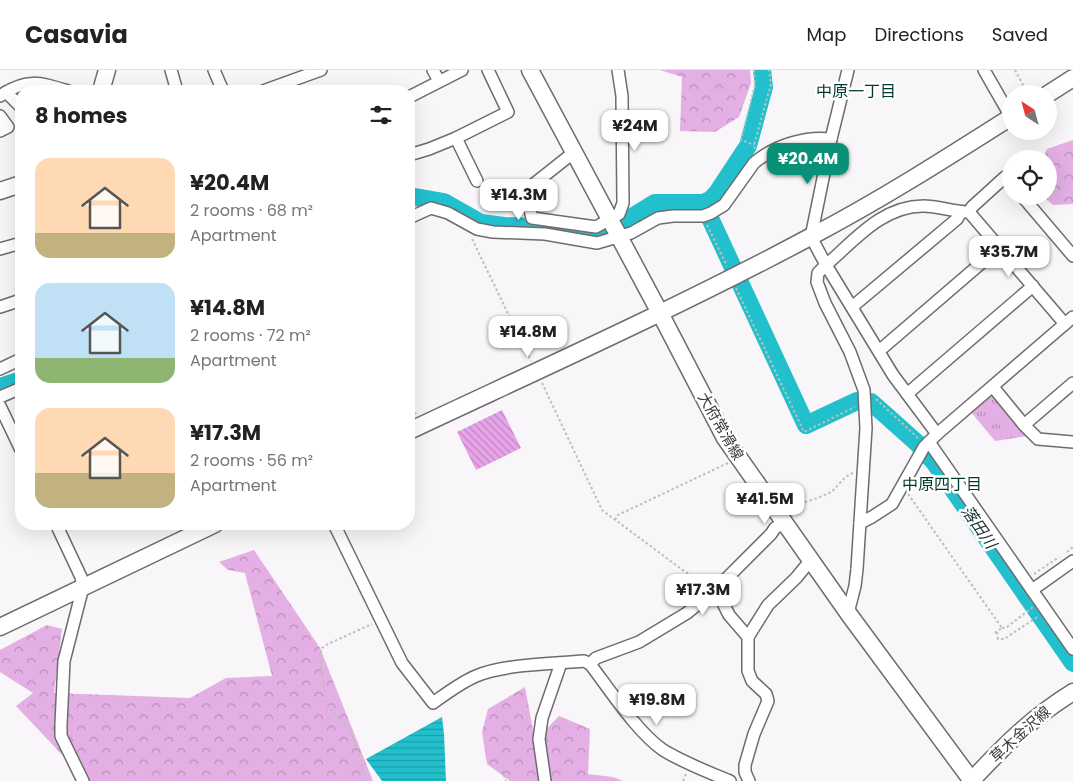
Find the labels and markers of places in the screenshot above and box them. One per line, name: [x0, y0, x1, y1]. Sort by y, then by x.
pin: ¥24M: [605, 109, 665, 152]
pin: ¥20.4M: [767, 142, 849, 185]
pin: ¥14.3M: [478, 178, 560, 221]
pin: ¥35.7M: [968, 236, 1050, 278]
pin: ¥14.8M: [487, 316, 569, 358]
pin: ¥41.5M: [724, 482, 806, 525]
pin: ¥17.3M: [662, 574, 744, 616]
pin: ¥19.8M: [616, 684, 698, 726]

